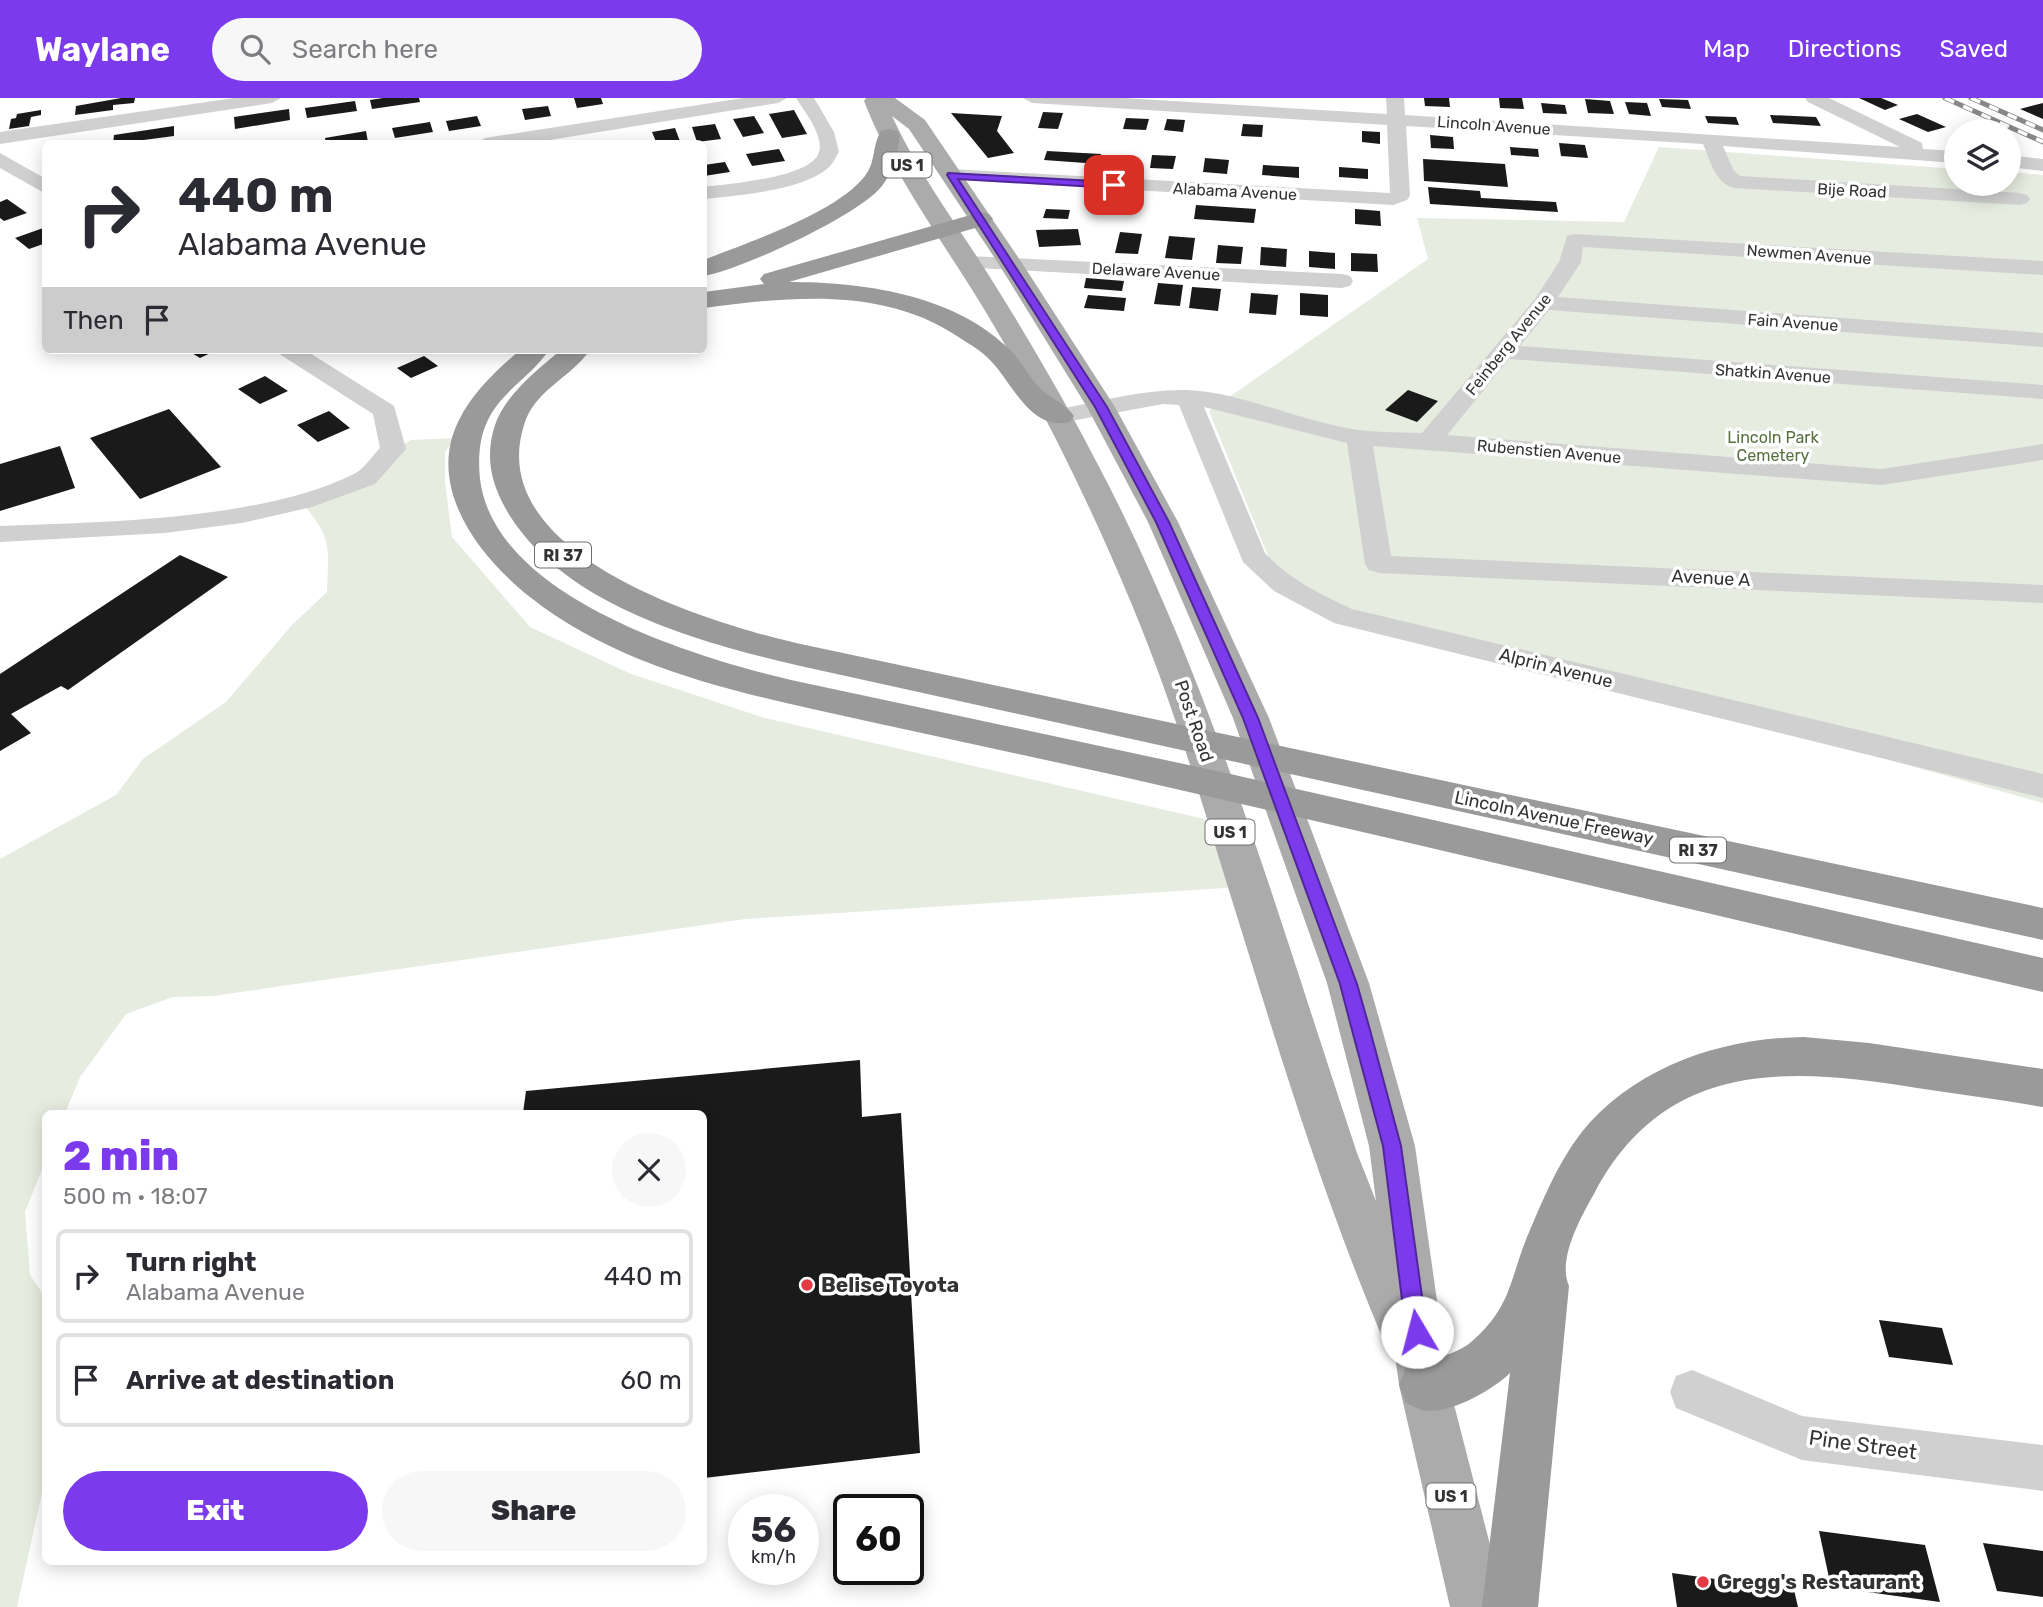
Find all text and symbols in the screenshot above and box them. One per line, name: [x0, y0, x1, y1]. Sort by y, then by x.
search box: [212, 18, 702, 81]
text: Waylane: [35, 30, 170, 69]
icon: search: [236, 30, 274, 68]
text: Search here: [292, 34, 438, 65]
text: Map: [1703, 35, 1750, 63]
text: Directions: [1788, 35, 1901, 63]
text: Saved: [1939, 35, 2008, 63]
street label: Lincoln Avenue: [1437, 112, 1551, 139]
map controls: [1944, 119, 2021, 196]
button: layers: [1944, 119, 2021, 196]
road number: US 1: [883, 152, 932, 178]
pin: [1084, 155, 1144, 215]
text: 440 m: [178, 166, 334, 224]
icon: arrive: [1095, 166, 1133, 204]
icon: right: [63, 168, 154, 259]
street label: Alabama Avenue: [1172, 179, 1298, 204]
street label: Bije Road: [1817, 179, 1887, 202]
text: Alabama Avenue: [178, 225, 427, 263]
street label: Newmen Avenue: [1746, 241, 1872, 268]
street label: Delaware Avenue: [1091, 259, 1221, 284]
street label: Feinberg Avenue: [1462, 290, 1555, 399]
icon: arrive: [138, 301, 176, 339]
text: Then: [63, 305, 124, 336]
street label: Fain Avenue: [1747, 310, 1839, 335]
street label: Shatkin Avenue: [1714, 360, 1832, 387]
park label: Lincoln Park Cemetery: [1727, 428, 1819, 465]
street label: Rubenstien Avenue: [1476, 436, 1622, 467]
road number: RI 37: [535, 543, 591, 568]
street label: Avenue A: [1671, 565, 1751, 591]
street label: Alprin Avenue: [1497, 643, 1615, 693]
street label: Post Road: [1170, 677, 1218, 765]
street label: Lincoln Avenue Freeway: [1452, 786, 1656, 850]
road number: US 1: [1206, 820, 1254, 845]
road number: RI 37: [1670, 838, 1726, 862]
text: 2 min: [63, 1131, 179, 1181]
button: close: [612, 1133, 686, 1207]
text: 500 m · 18:07: [63, 1182, 208, 1210]
text: Turn right: [126, 1247, 256, 1278]
icon: right: [67, 1257, 105, 1295]
text: 440 m: [604, 1261, 682, 1292]
place label: Belise Toyota: [821, 1272, 959, 1297]
marker: Belise Toyota: [799, 1277, 815, 1293]
text: Alabama Avenue: [126, 1278, 305, 1306]
position arrow: [1380, 1295, 1454, 1369]
icon: arrive: [67, 1361, 105, 1399]
text: Arrive at destination: [126, 1365, 394, 1396]
text: 60 m: [620, 1365, 682, 1396]
street label: Pine Street: [1807, 1425, 1919, 1464]
button: Exit: [63, 1471, 368, 1551]
button: Share: [382, 1471, 686, 1551]
road number: US 1: [1426, 1484, 1476, 1508]
speed limit sign: 60: [833, 1494, 924, 1585]
text: 56: [751, 1509, 796, 1551]
text: km/h: [751, 1546, 796, 1568]
place label: Gregg's Restaurant: [1717, 1569, 1921, 1594]
marker: Gregg's Restaurant: [1695, 1574, 1711, 1590]

